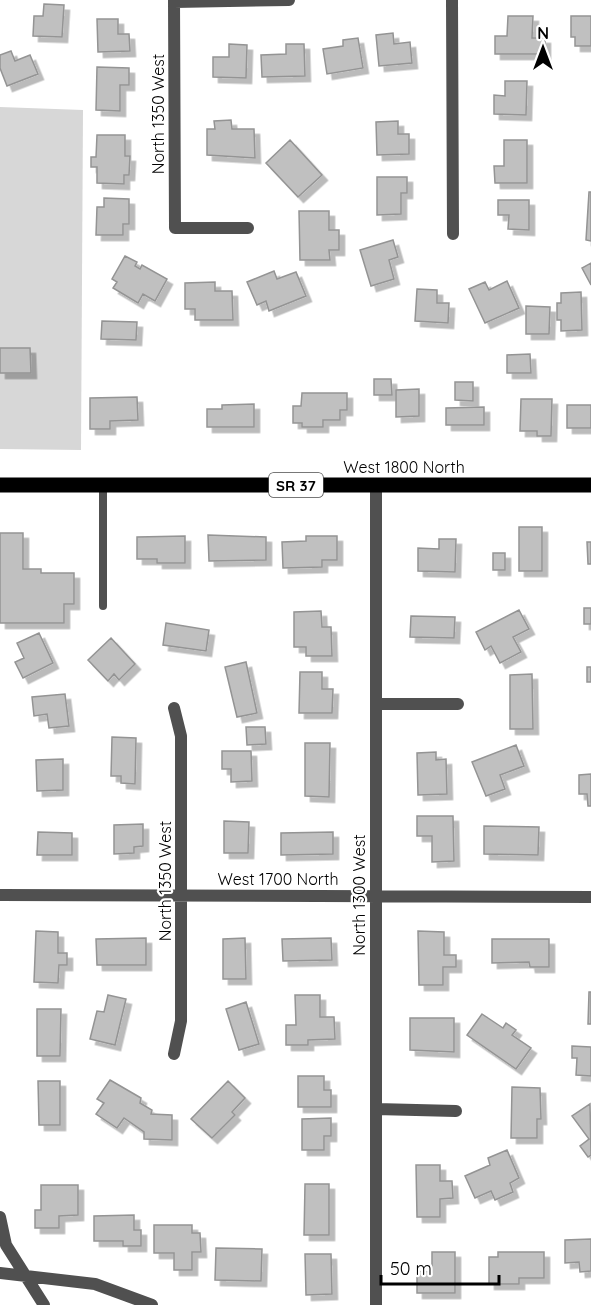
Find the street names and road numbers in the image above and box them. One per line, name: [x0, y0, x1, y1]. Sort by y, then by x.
street label: North 1350 West: [148, 54, 168, 174]
street label: West 1800 North: [343, 457, 465, 477]
road number: SR 37: [269, 473, 323, 497]
street label: North 1350 West: [155, 821, 175, 941]
street label: North 1300 West: [349, 834, 369, 956]
street label: West 1700 North: [217, 869, 339, 889]

